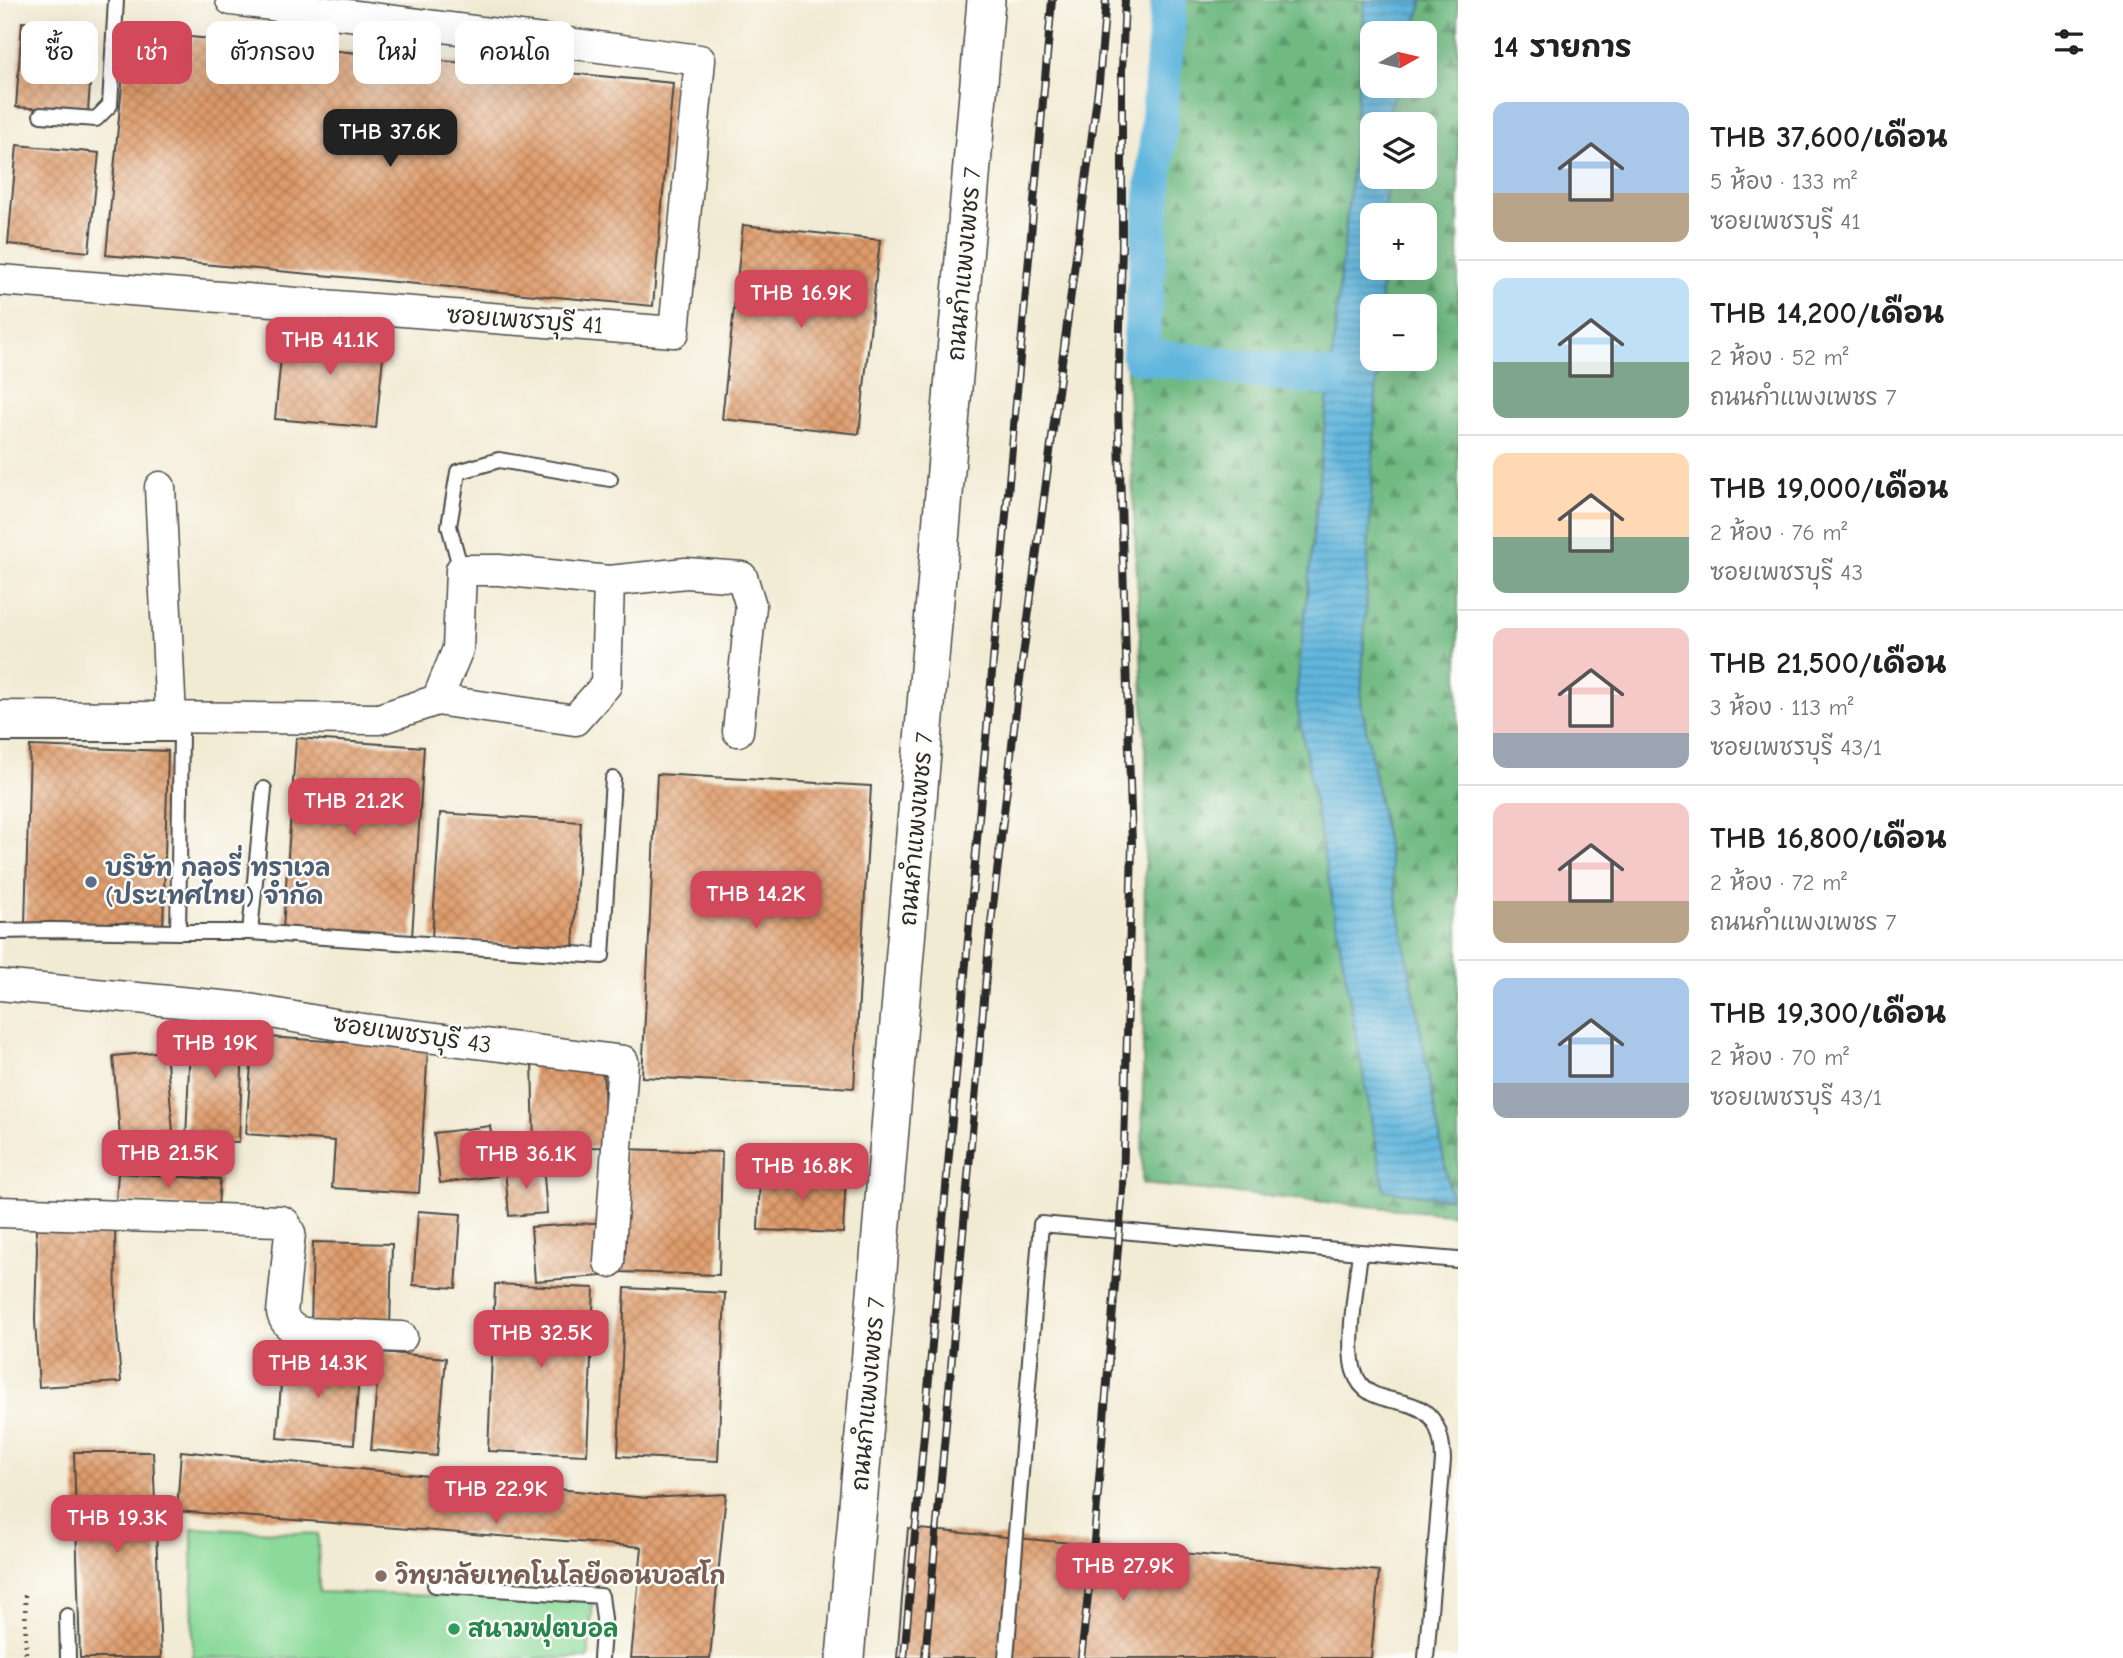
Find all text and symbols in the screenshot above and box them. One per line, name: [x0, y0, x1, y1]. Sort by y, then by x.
chip: ซื้อ: [21, 21, 98, 84]
chip: เช่า: [112, 21, 192, 84]
chip: ตัวกรอง: [206, 21, 339, 84]
chip: ใหม่: [353, 21, 441, 84]
chip: คอนโด: [455, 21, 574, 84]
north arrow: [1360, 21, 1437, 98]
map controls: [1360, 21, 1437, 371]
icon: filters: [2050, 23, 2088, 61]
text: 14 รายการ: [1493, 30, 1632, 65]
pin: THB 37.6K: [310, 110, 470, 169]
button: layers: [1360, 112, 1437, 189]
text: THB 37.6K: [339, 118, 441, 145]
text: THB 37,600/เดือน: [1710, 120, 1948, 155]
icon: home: [1549, 130, 1633, 214]
street label: ถนนกำแพงเพชร 7: [940, 166, 986, 362]
text: 5 ห้อง · 133 m²: [1710, 168, 1857, 195]
button: +: [1360, 203, 1437, 280]
text: ซอยเพชรบุรี 41: [1710, 208, 1861, 235]
pin: THB 16.9K: [721, 270, 881, 330]
text: THB 16.9K: [751, 279, 851, 306]
button: −: [1360, 294, 1437, 371]
text: THB 14,200/เดือน: [1710, 296, 1944, 331]
street label: ซอยเพชรบุรี 41: [445, 300, 604, 343]
icon: home: [1549, 306, 1633, 390]
pin: THB 41.1K: [250, 318, 410, 377]
text: THB 41.1K: [282, 326, 378, 353]
text: 2 ห้อง · 52 m²: [1710, 344, 1849, 371]
text: ถนนกำแพงเพชร 7: [1710, 384, 1896, 411]
text: THB 19,000/เดือน: [1710, 471, 1948, 506]
icon: home: [1549, 481, 1633, 565]
text: 2 ห้อง · 76 m²: [1710, 519, 1847, 546]
text: ซอยเพชรบุรี 43: [1710, 559, 1863, 586]
text: THB 21,500/เดือน: [1710, 646, 1947, 681]
icon: home: [1549, 656, 1633, 740]
text: 3 ห้อง · 113 m²: [1710, 694, 1854, 721]
street label: ถนนกำแพงเพชร 7: [892, 731, 938, 927]
text: ซอยเพชรบุรี 43/1: [1710, 734, 1882, 761]
pin: THB 21.2K: [274, 778, 434, 838]
text: THB 21.2K: [304, 787, 404, 814]
text: THB 16,800/เดือน: [1710, 821, 1947, 856]
icon: home: [1549, 831, 1633, 915]
place label: บริษัท กลอรี่ ทราเวล (ประเทศไทย) จำกัด: [105, 844, 330, 910]
text: 2 ห้อง · 72 m²: [1710, 869, 1847, 896]
pin: THB 14.2K: [676, 872, 836, 931]
marker: บริษัท กลอรี่ ทราเวล (ประเทศไทย) จำกัด: [83, 874, 99, 890]
text: THB 14.2K: [707, 880, 805, 907]
text: ถนนกำแพงเพชร 7: [1710, 909, 1896, 936]
text: THB 19,300/เดือน: [1710, 996, 1946, 1031]
icon: home: [1549, 1006, 1633, 1090]
street label: ซอยเพชรบุรี 43: [330, 1008, 493, 1063]
pin: THB 19K: [150, 1020, 280, 1080]
text: THB 19K: [173, 1029, 257, 1056]
text: 2 ห้อง · 70 m²: [1710, 1044, 1849, 1071]
text: ซอยเพชรบุรี 43/1: [1710, 1084, 1882, 1111]
pin: THB 21.5K: [88, 1130, 248, 1190]
pin: THB 36.1K: [446, 1132, 606, 1191]
text: THB 21.5K: [118, 1139, 218, 1166]
text: THB 36.1K: [476, 1140, 576, 1167]
pin: THB 16.8K: [722, 1144, 882, 1203]
text: THB 16.8K: [752, 1152, 852, 1179]
street label: ถนนกำแพงเพชร 7: [844, 1296, 890, 1492]
pin: THB 32.5K: [461, 1310, 621, 1370]
text: THB 32.5K: [490, 1319, 592, 1346]
pin: THB 14.3K: [238, 1340, 398, 1400]
text: THB 14.3K: [269, 1349, 367, 1376]
pin: THB 22.9K: [416, 1466, 576, 1526]
text: THB 22.9K: [445, 1475, 547, 1502]
pin: THB 19.3K: [37, 1496, 197, 1555]
text: THB 19.3K: [67, 1504, 167, 1531]
pin: THB 27.9K: [1043, 1544, 1203, 1603]
text: THB 27.9K: [1072, 1552, 1174, 1579]
place label: วิทยาลัยเทคโนโลยีดอนบอสโก: [395, 1559, 726, 1590]
marker: วิทยาลัยเทคโนโลยีดอนบอสโก: [373, 1568, 389, 1584]
place label: สนามฟุตบอล: [468, 1614, 618, 1647]
marker: สนามฟุตบอล: [446, 1621, 462, 1637]

